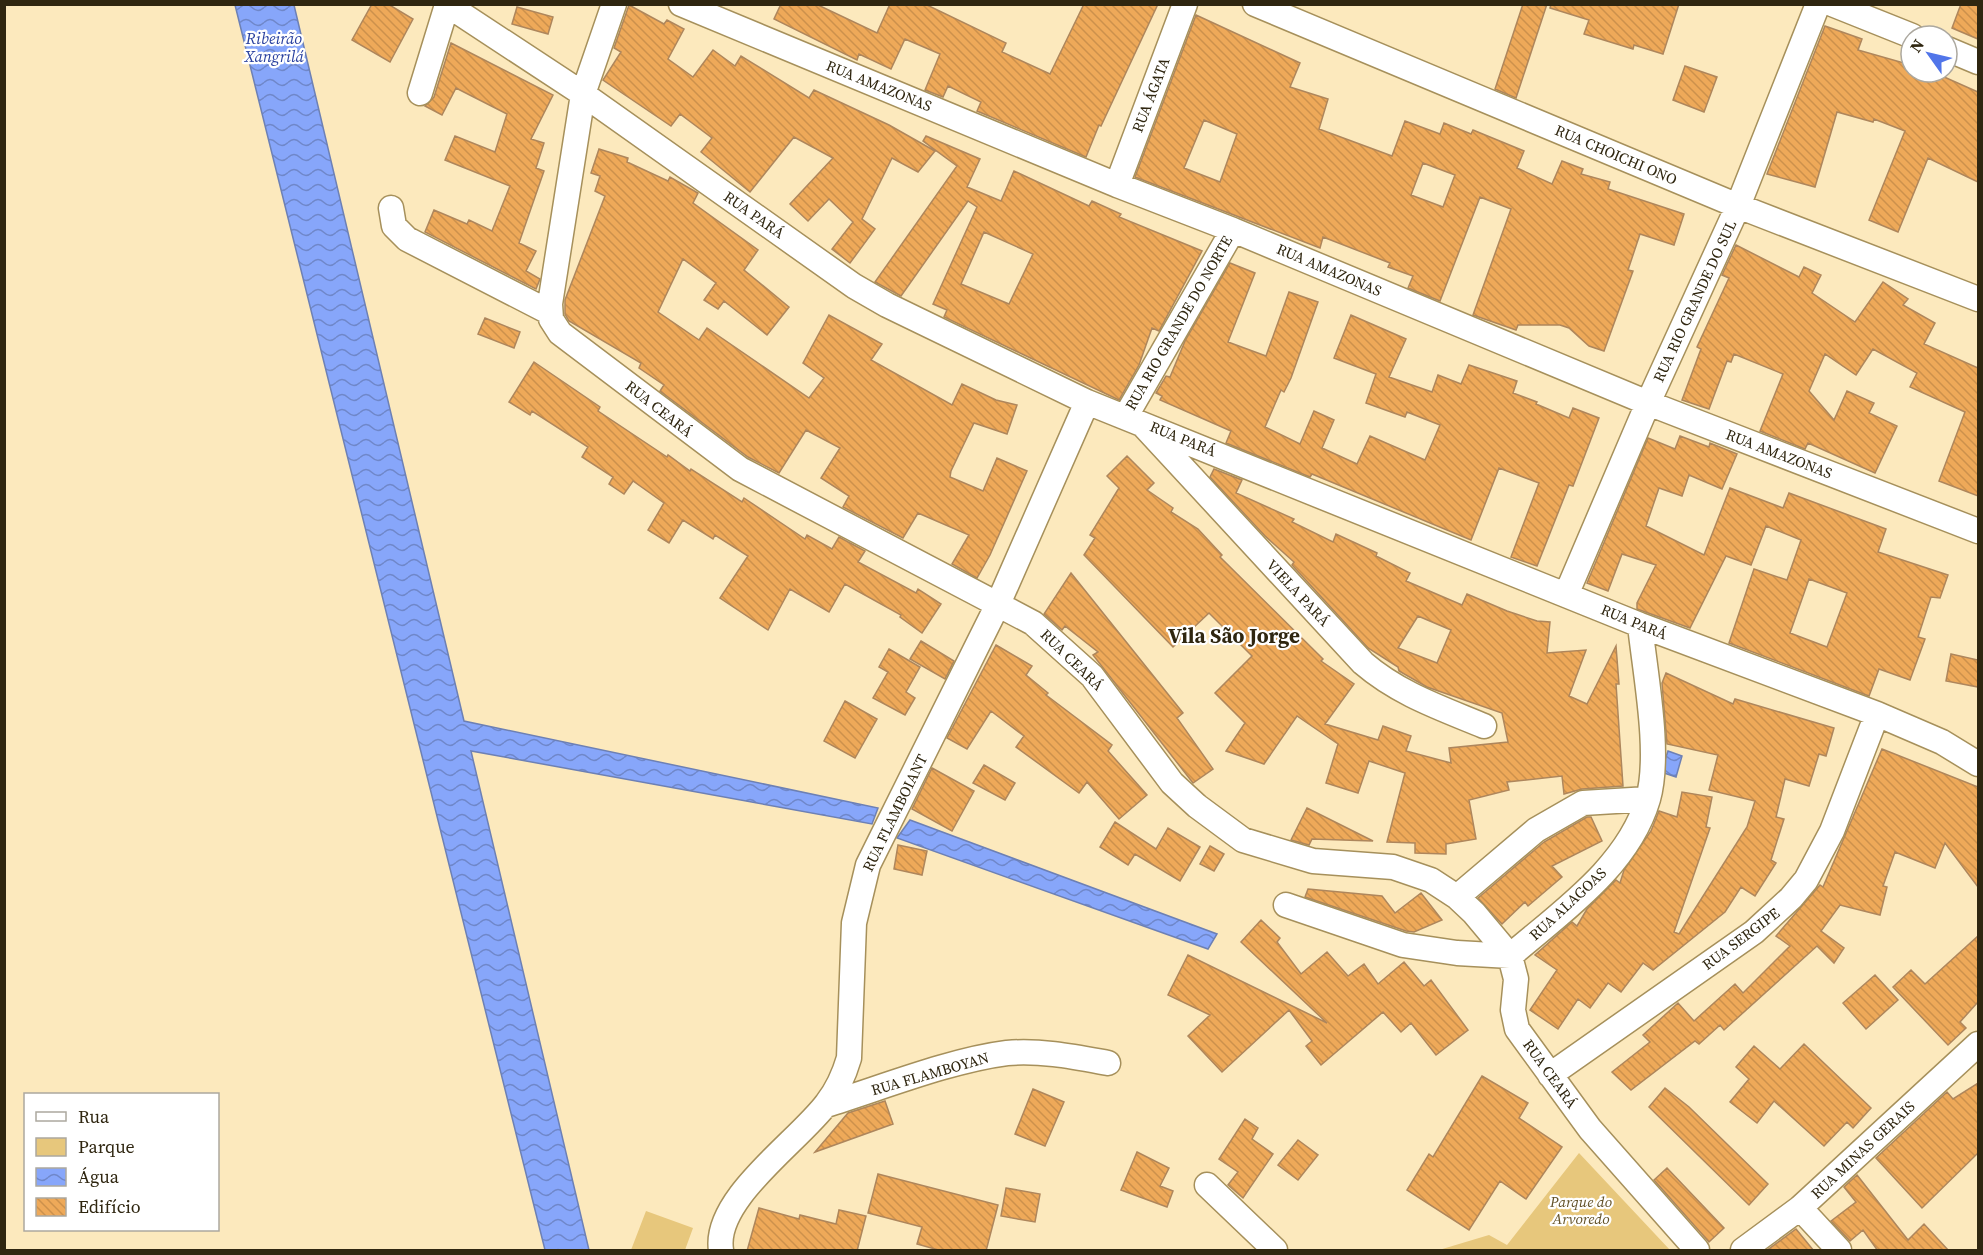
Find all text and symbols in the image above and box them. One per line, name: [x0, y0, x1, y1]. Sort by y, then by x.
north arrow: [1899, 24, 1959, 84]
water label: Ribeirão Xangrilá: [243, 27, 304, 67]
text: N: [1904, 34, 1929, 57]
street label: RUA ÁGATA: [1127, 54, 1174, 135]
street label: RUA AMAZONAS: [823, 55, 935, 116]
street label: RUA CHOICHI ONO: [1552, 119, 1681, 190]
street label: RUA PARÁ: [720, 186, 789, 243]
street label: RUA RIO GRANDE DO SUL: [1648, 216, 1741, 385]
street label: RUA RIO GRANDE DO NORTE: [1120, 232, 1237, 414]
street label: RUA AMAZONAS: [1273, 238, 1385, 301]
street label: RUA CEARÁ: [621, 376, 698, 442]
street label: RUA PARÁ: [1147, 416, 1220, 461]
street label: RUA AMAZONAS: [1723, 424, 1836, 484]
street label: VIELA PARÁ: [1262, 555, 1335, 631]
street label: RUA PARÁ: [1598, 599, 1671, 644]
district label: Vila São Jorge: [1168, 621, 1300, 650]
street label: RUA CEARÁ: [1036, 624, 1109, 695]
street label: RUA FLAMBOIANT: [857, 751, 932, 875]
street label: RUA ALAGOAS: [1524, 862, 1611, 945]
street label: RUA SERGIPE: [1698, 903, 1784, 975]
street label: RUA CEARÁ: [1518, 1035, 1583, 1113]
street label: RUA FLAMBOYAN: [869, 1047, 991, 1100]
legend: [24, 1093, 219, 1231]
street label: RUA MINAS GERAIS: [1806, 1096, 1919, 1203]
text: Rua: [78, 1104, 110, 1129]
text: Parque: [78, 1134, 135, 1159]
text: Água: [78, 1164, 120, 1189]
park label: Parque do Arvoredo: [1549, 1191, 1612, 1229]
text: Edifício: [78, 1194, 141, 1219]

